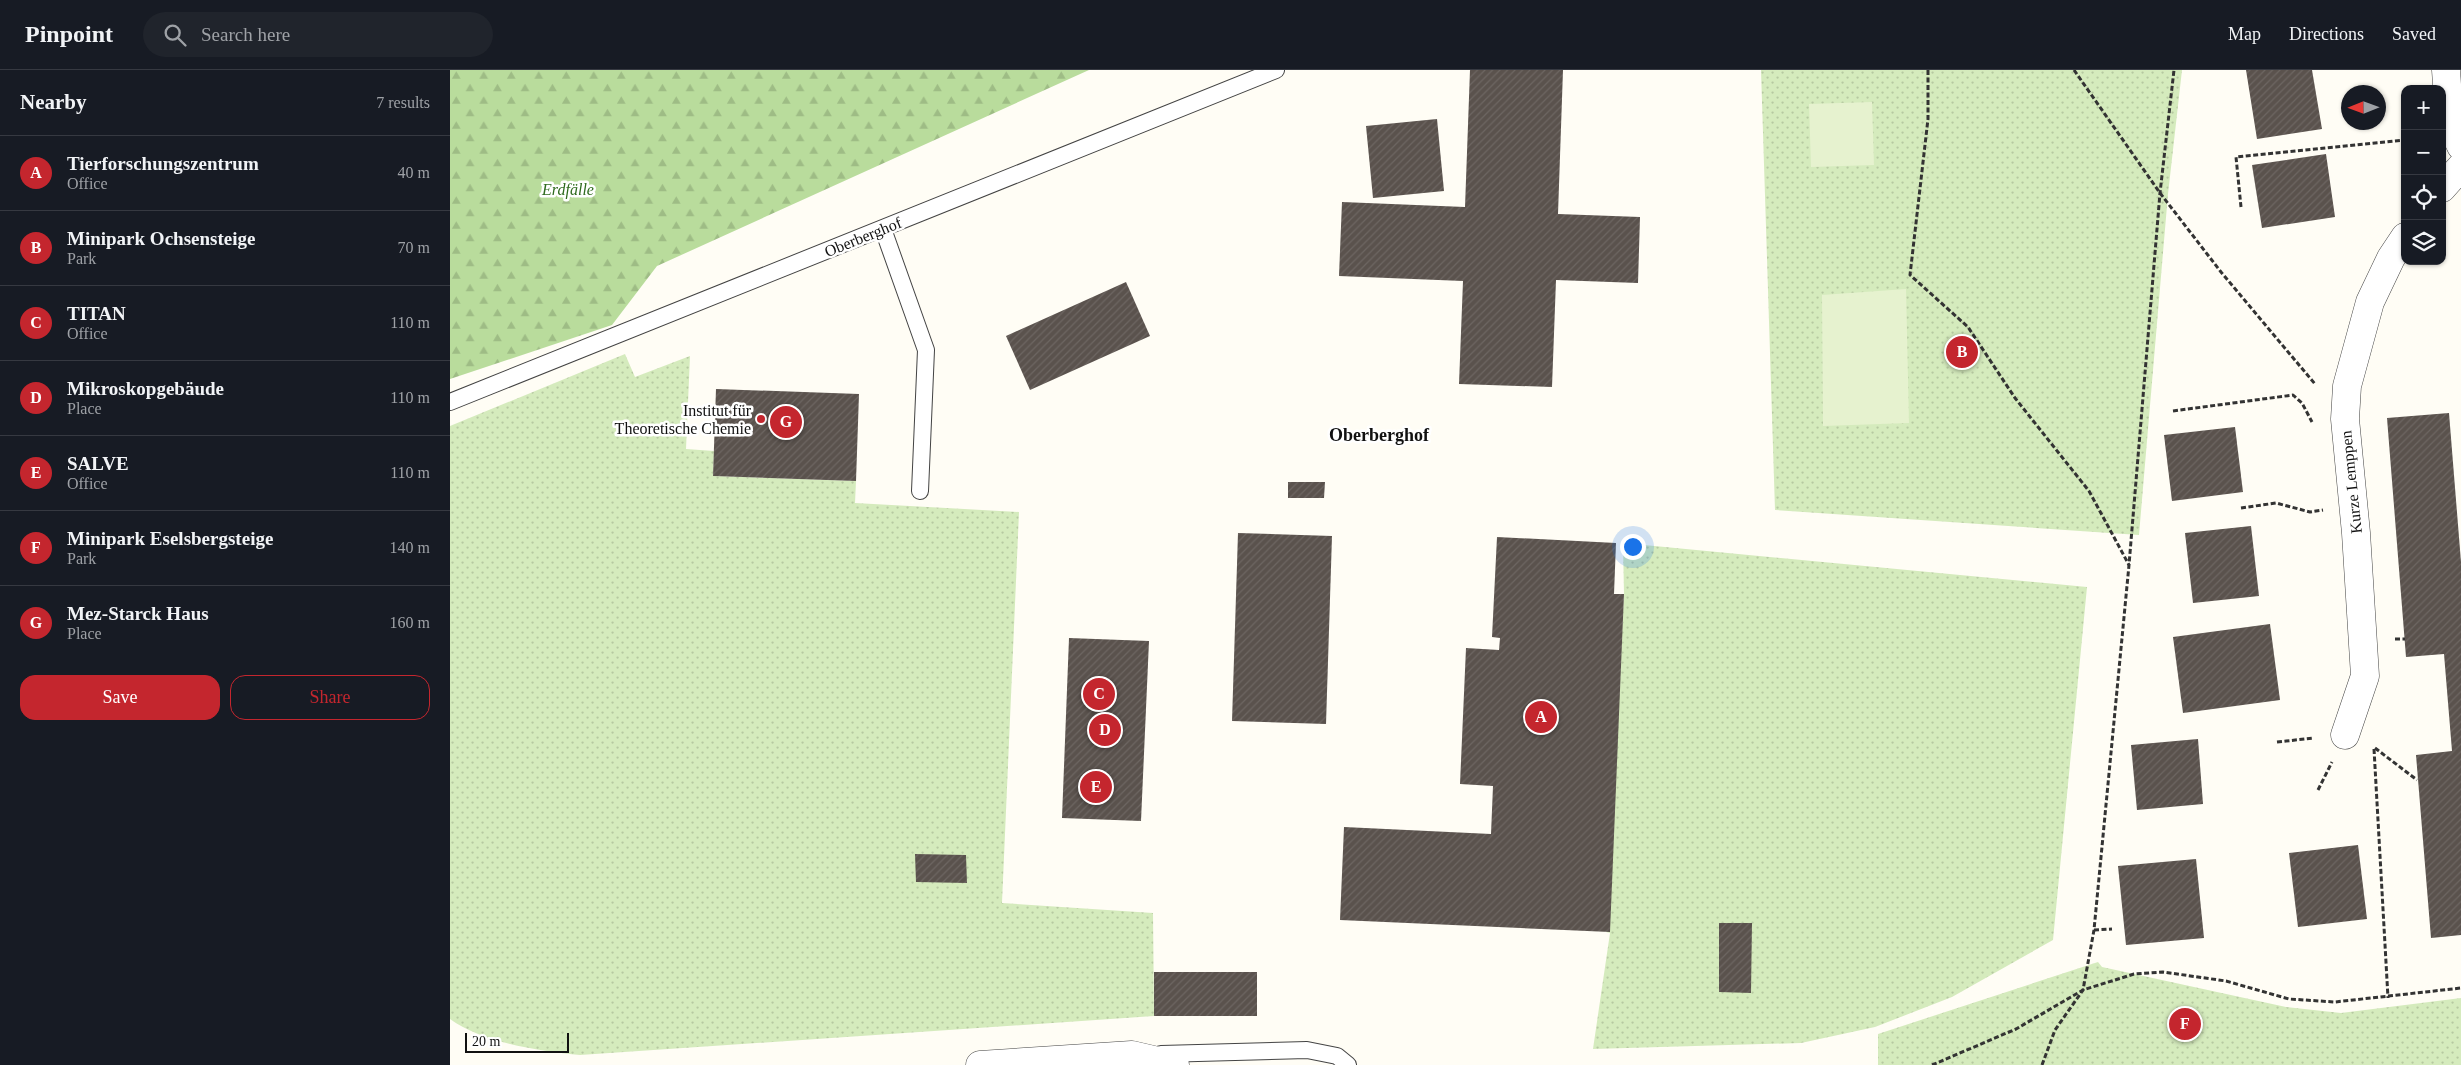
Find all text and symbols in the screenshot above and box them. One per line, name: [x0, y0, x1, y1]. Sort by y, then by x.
search box: [143, 12, 493, 57]
text: Pinpoint: [25, 21, 113, 47]
icon: search: [161, 21, 189, 49]
text: Search here: [201, 24, 290, 45]
text: Map: [2228, 24, 2261, 44]
text: Directions: [2289, 24, 2364, 44]
text: Saved: [2392, 24, 2436, 44]
north arrow: [2341, 85, 2386, 130]
map controls: [2401, 85, 2446, 265]
button: +: [2401, 85, 2446, 130]
text: Nearby: [20, 90, 87, 114]
text: 7 results: [376, 94, 430, 111]
button: −: [2401, 130, 2446, 175]
text: Tierforschungszentrum: [67, 153, 259, 174]
text: A: [30, 164, 42, 181]
text: 40 m: [398, 164, 430, 181]
text: Office: [67, 175, 108, 192]
button: locate: [2401, 175, 2446, 220]
park label: Erdfälle: [541, 181, 594, 199]
street label: Oberberghof: [822, 214, 905, 261]
button: layers: [2401, 220, 2446, 265]
text: Minipark Ochsensteige: [67, 228, 255, 249]
text: B: [31, 239, 41, 256]
text: 70 m: [398, 239, 430, 256]
text: Park: [67, 250, 96, 267]
text: TITAN: [67, 303, 126, 324]
text: C: [30, 314, 42, 331]
text: 110 m: [390, 314, 430, 331]
text: Office: [67, 325, 108, 342]
pin: B: [1946, 333, 1978, 371]
text: Mikroskopgebäude: [67, 378, 224, 399]
text: D: [30, 389, 42, 406]
text: 110 m: [390, 389, 430, 406]
text: Place: [67, 400, 102, 417]
place label: Institut für Theoretische Chemie: [615, 402, 752, 437]
pin: G: [770, 403, 802, 441]
marker: Institut für Theoretische Chemie: [755, 413, 767, 425]
district label: Oberberghof: [1329, 425, 1430, 445]
street label: Kurze Lemppen: [2337, 430, 2366, 534]
text: SALVE: [67, 453, 129, 474]
text: E: [31, 464, 41, 481]
text: 110 m: [390, 464, 430, 481]
text: Office: [67, 475, 108, 492]
text: Minipark Eselsbergsteige: [67, 528, 273, 549]
your location: [1620, 534, 1646, 560]
text: F: [31, 539, 41, 556]
text: 140 m: [390, 539, 430, 556]
text: Park: [67, 550, 96, 567]
text: Mez-Starck Haus: [67, 603, 209, 624]
text: G: [30, 614, 42, 631]
text: 160 m: [390, 614, 430, 631]
text: Place: [67, 625, 102, 642]
button: Save: [20, 675, 220, 720]
button: Share: [230, 675, 430, 720]
pin: C: [1083, 675, 1115, 713]
pin: A: [1525, 698, 1557, 736]
pin: D: [1089, 711, 1121, 749]
pin: E: [1080, 768, 1112, 806]
pin: F: [2169, 1005, 2201, 1043]
scale bar: [465, 1030, 569, 1053]
text: 20 m: [472, 1034, 500, 1049]

